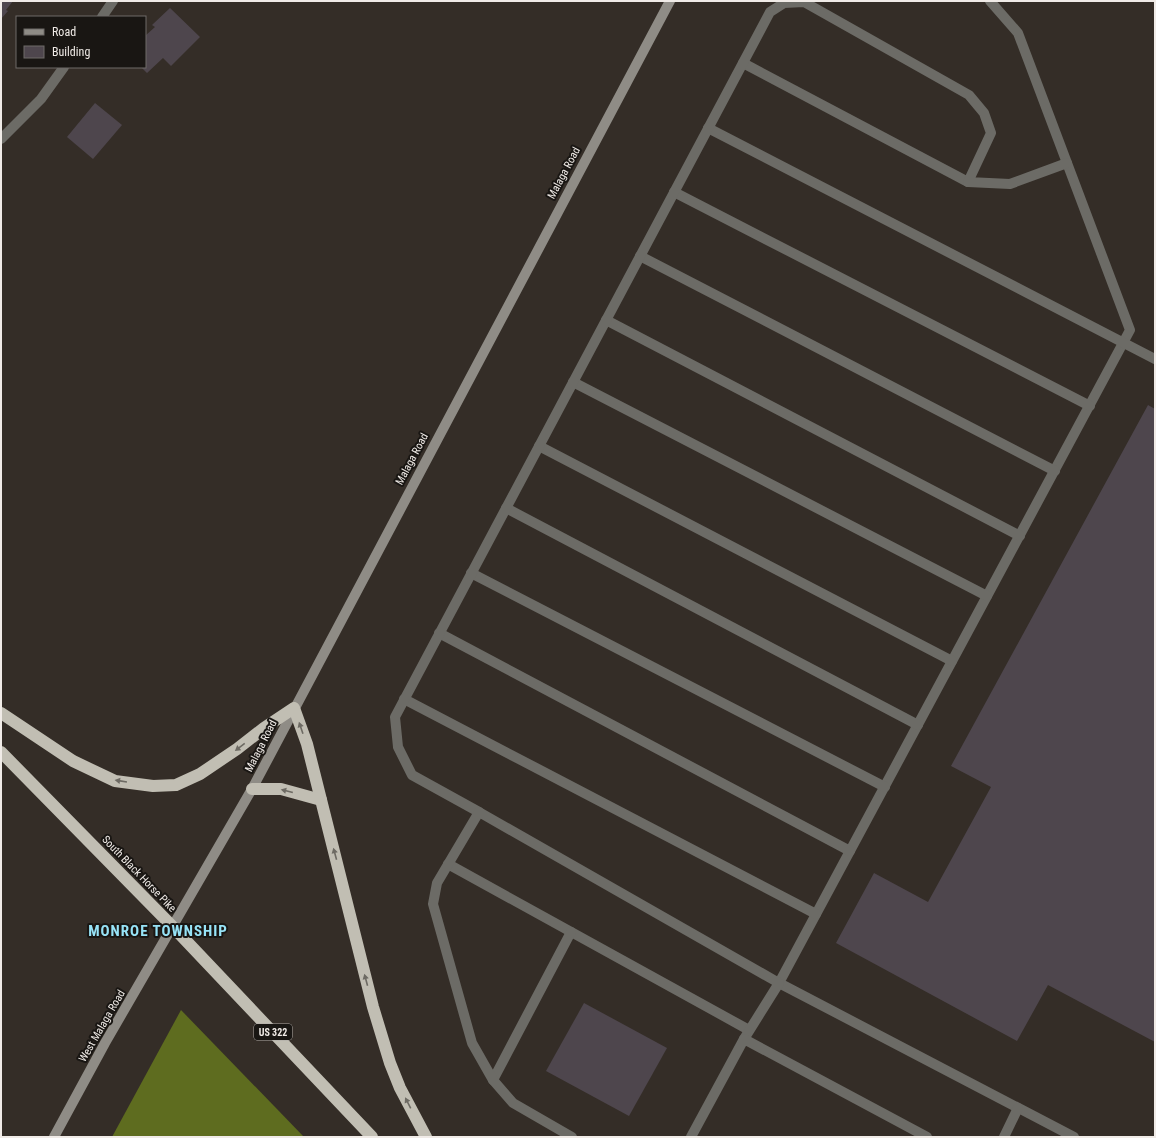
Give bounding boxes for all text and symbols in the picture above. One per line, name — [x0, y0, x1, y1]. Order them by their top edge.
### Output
legend — [16, 16, 146, 68]
text: Road — [52, 25, 76, 39]
text: Building — [52, 45, 90, 59]
street label: Malaga Road — [545, 145, 583, 201]
street label: Malaga Road — [393, 431, 431, 487]
street label: Malaga Road — [242, 718, 280, 774]
one-way arrow — [298, 722, 304, 734]
one-way arrow — [234, 743, 245, 751]
one-way arrow — [115, 778, 127, 784]
one-way arrow — [281, 788, 293, 794]
street label: South Black Horse Pike — [99, 833, 179, 915]
one-way arrow — [332, 847, 338, 859]
district label: MONROE TOWNSHIP — [88, 922, 228, 940]
one-way arrow — [363, 974, 369, 986]
street label: West Malaga Road — [76, 988, 128, 1064]
road number: US 322 — [254, 1024, 292, 1040]
one-way arrow — [404, 1097, 411, 1108]

